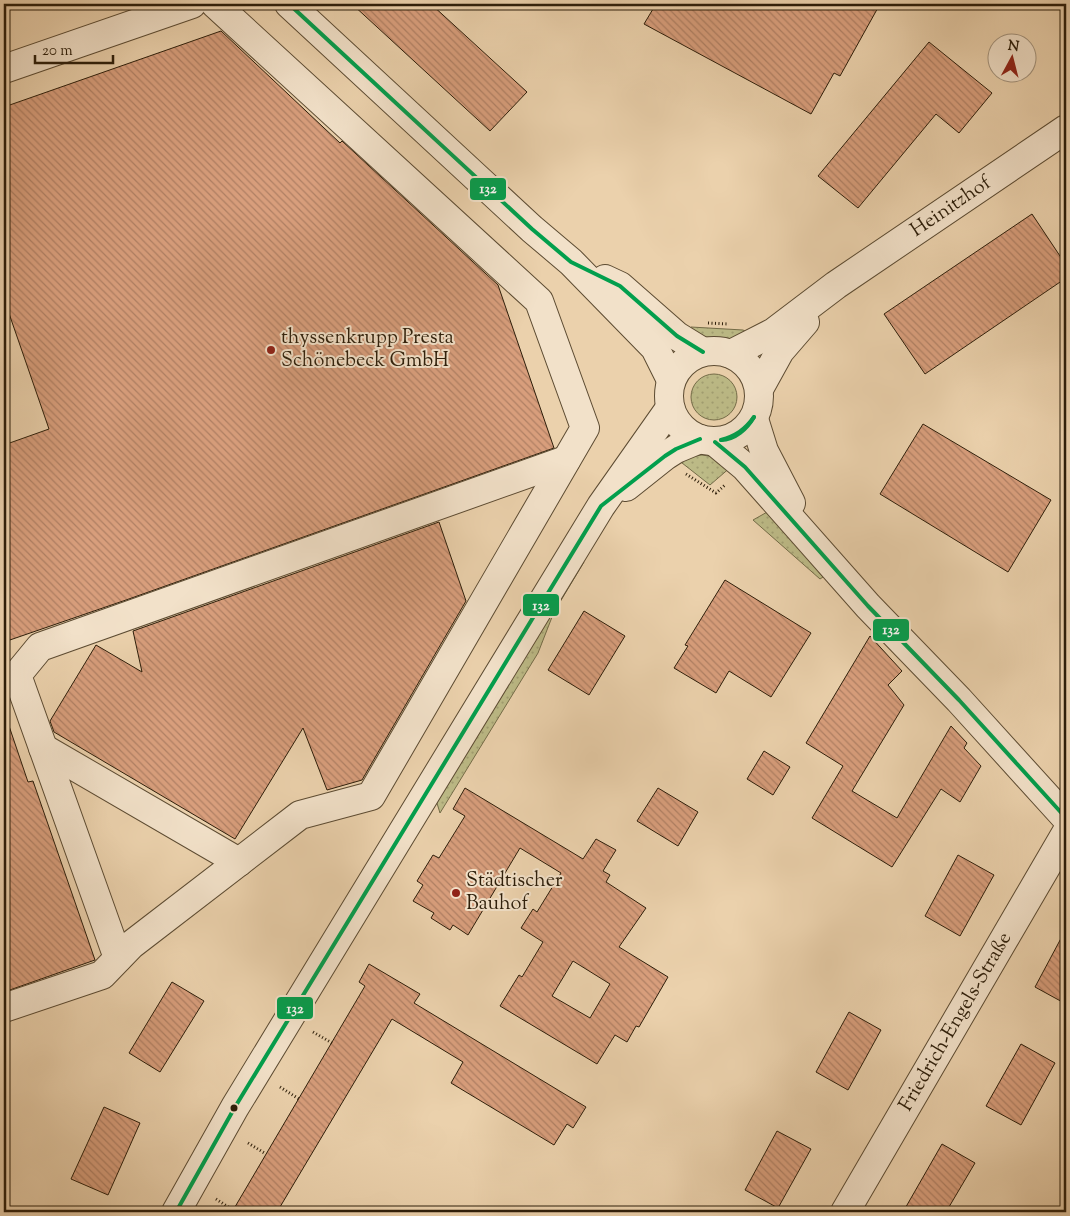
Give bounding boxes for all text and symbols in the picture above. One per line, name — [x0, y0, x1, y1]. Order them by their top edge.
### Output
scale bar — [35, 32, 112, 64]
north arrow — [988, 32, 1038, 82]
text: N — [1007, 36, 1020, 58]
text: 20 m — [42, 41, 73, 62]
street label: Heinitzhof — [905, 169, 998, 245]
line badge: 132 — [469, 177, 507, 201]
text: 132 — [480, 180, 497, 200]
place label: thyssenkrupp Presta Schönebeck GmbH — [281, 324, 454, 376]
marker: thyssenkrupp Presta Schönebeck GmbH — [265, 344, 277, 356]
line badge: 132 — [522, 593, 560, 617]
text: 132 — [533, 597, 550, 617]
line badge: 132 — [872, 618, 910, 642]
text: 132 — [883, 621, 900, 641]
place label: Städtischer Bauhof — [466, 867, 563, 919]
marker: Städtischer Bauhof — [450, 887, 462, 899]
street label: Friedrich-Engels-Straße — [892, 927, 1019, 1117]
line badge: 132 — [276, 996, 314, 1020]
text: 132 — [287, 1000, 304, 1020]
unlabelled marker — [229, 1103, 239, 1113]

